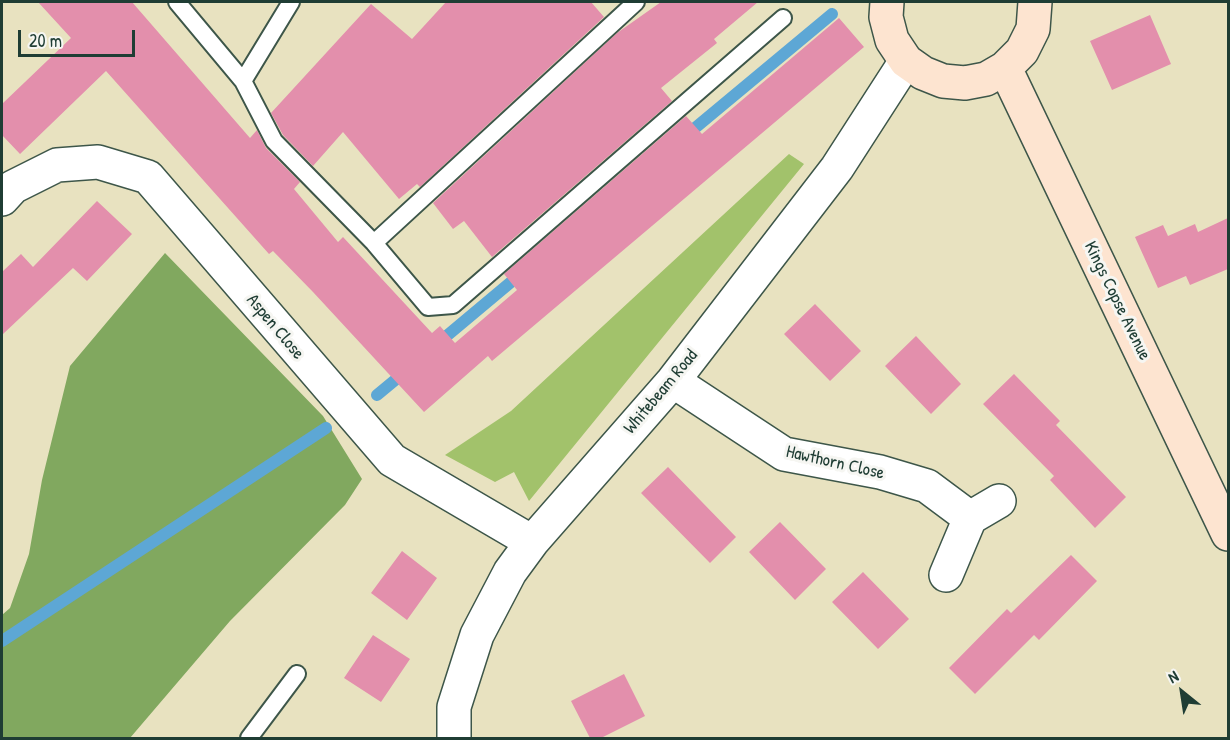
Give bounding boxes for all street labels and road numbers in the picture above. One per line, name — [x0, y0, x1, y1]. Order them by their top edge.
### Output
street label: Kings Copse Avenue — [1079, 238, 1155, 364]
street label: Aspen Close — [241, 290, 309, 364]
street label: Whitebeam Road — [619, 345, 703, 439]
street label: Hawthorn Close — [784, 441, 886, 485]

